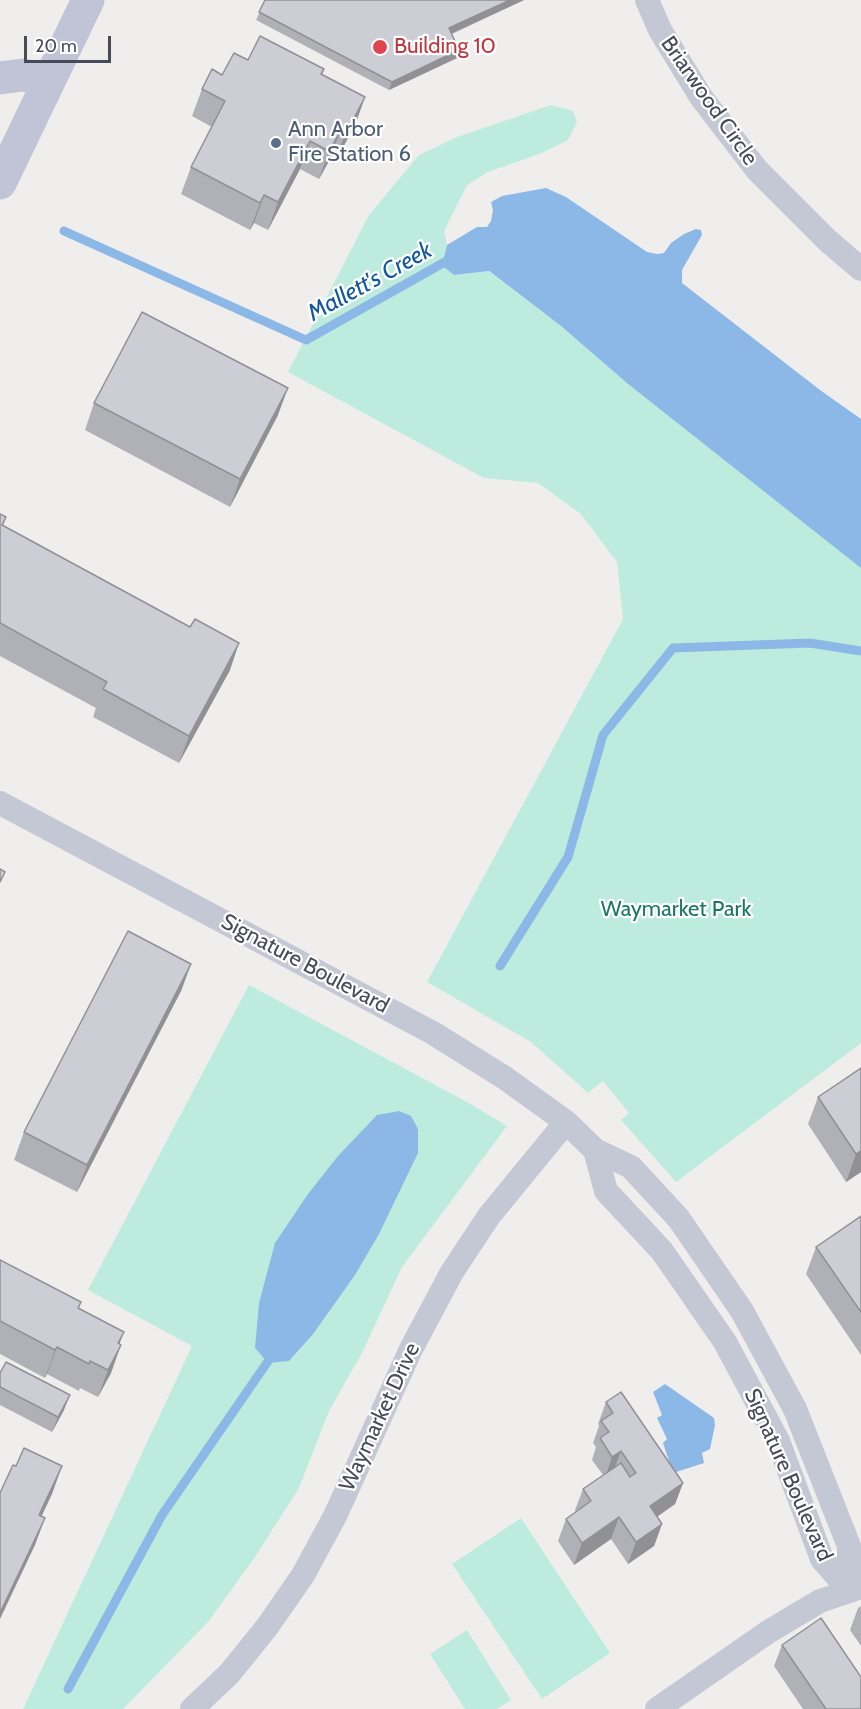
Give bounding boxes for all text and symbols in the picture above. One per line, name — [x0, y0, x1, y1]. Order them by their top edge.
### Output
scale bar — [27, 24, 114, 62]
street label: Briarwood Circle — [655, 31, 763, 171]
place label: Building 10 — [394, 34, 496, 60]
text: 20 m — [35, 35, 77, 57]
marker: Building 10 — [371, 38, 389, 56]
place label: Ann Arbor Fire Station 6 — [288, 117, 411, 168]
marker: Ann Arbor Fire Station 6 — [269, 136, 283, 150]
water label: Mallett's Creek — [303, 236, 437, 328]
park label: Waymarket Park — [601, 897, 751, 923]
street label: Signature Boulevard — [217, 909, 393, 1019]
street label: Waymarket Drive — [334, 1339, 426, 1495]
street label: Signature Boulevard — [738, 1385, 838, 1565]

